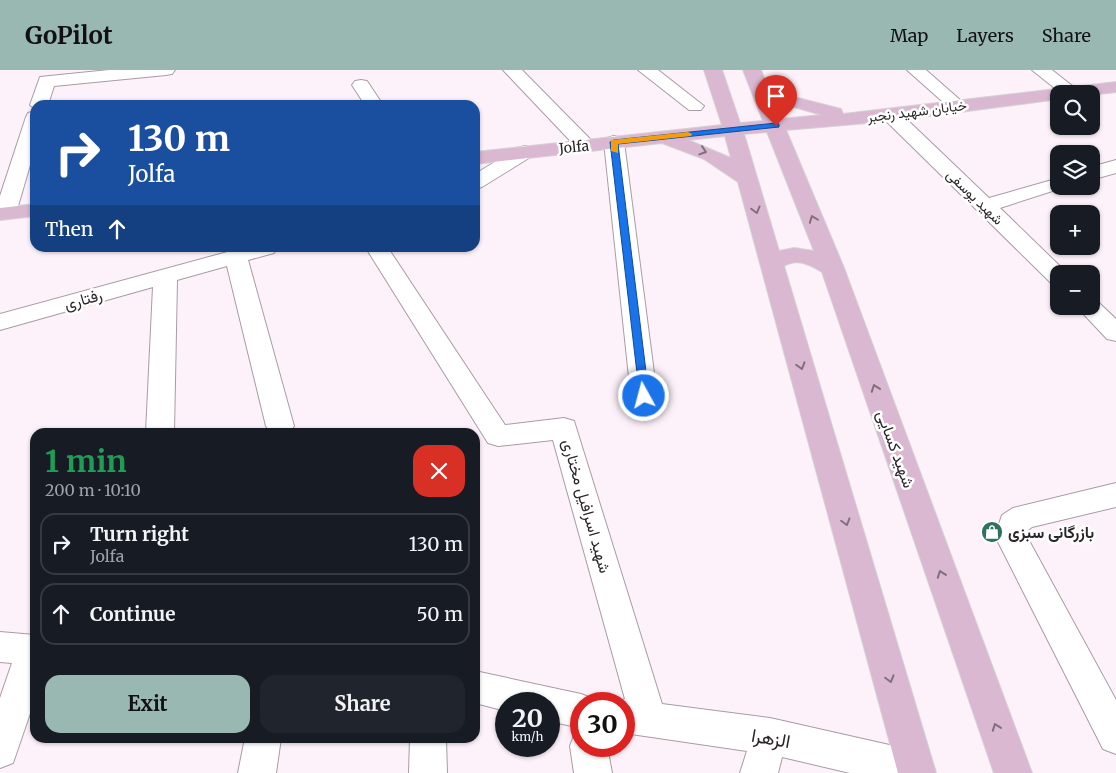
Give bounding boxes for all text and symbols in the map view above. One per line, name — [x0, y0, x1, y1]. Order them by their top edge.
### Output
text: GoPilot — [25, 20, 113, 51]
text: Map — [890, 24, 928, 47]
text: Layers — [956, 24, 1014, 47]
text: Share — [1042, 24, 1091, 47]
pin — [755, 75, 797, 126]
icon: arrive — [762, 82, 790, 110]
map controls — [1050, 85, 1100, 315]
button: search — [1050, 85, 1100, 135]
street label: خیابان شهید رنجبر — [865, 96, 968, 126]
text: 130 m — [128, 117, 230, 161]
icon: right — [45, 120, 110, 185]
street label: Jolfa — [557, 136, 590, 158]
one-way arrow — [699, 145, 707, 155]
button: layers — [1050, 145, 1100, 195]
text: Jolfa — [128, 160, 175, 188]
street label: شهید یوسفی — [943, 165, 1007, 229]
one-way arrow — [750, 205, 760, 214]
button: + — [1050, 205, 1100, 255]
icon: ahead — [103, 215, 131, 243]
one-way arrow — [809, 215, 819, 224]
text: Then — [45, 217, 93, 241]
button: − — [1050, 265, 1100, 315]
street label: رفتاری — [62, 284, 105, 315]
one-way arrow — [796, 361, 806, 370]
position arrow — [617, 369, 669, 421]
one-way arrow — [871, 384, 881, 393]
street label: شهید کسایی — [872, 408, 919, 491]
street label: شهید اسرافیل مختاری — [557, 437, 616, 576]
text: 1 min — [45, 442, 127, 480]
button: close — [413, 445, 465, 497]
text: 200 m · 10:10 — [45, 480, 141, 500]
one-way arrow — [840, 518, 850, 526]
shop icon: بازرگانی سبزی — [980, 520, 1004, 544]
text: Turn right — [90, 522, 189, 546]
place label: بازرگانی سبزی — [1008, 522, 1094, 543]
icon: right — [47, 530, 75, 558]
text: 130 m — [409, 532, 463, 556]
text: Jolfa — [90, 546, 124, 566]
one-way arrow — [937, 570, 947, 579]
icon: ahead — [47, 600, 75, 628]
text: Continue — [90, 602, 176, 626]
text: 50 m — [417, 602, 463, 626]
one-way arrow — [885, 674, 895, 682]
button: Exit — [45, 675, 250, 733]
button: Share — [260, 675, 465, 733]
speed limit sign: 30 — [570, 692, 635, 757]
text: 20 — [512, 702, 543, 734]
street label: الزهرا — [750, 723, 792, 753]
one-way arrow — [992, 723, 1002, 732]
text: km/h — [512, 729, 543, 744]

